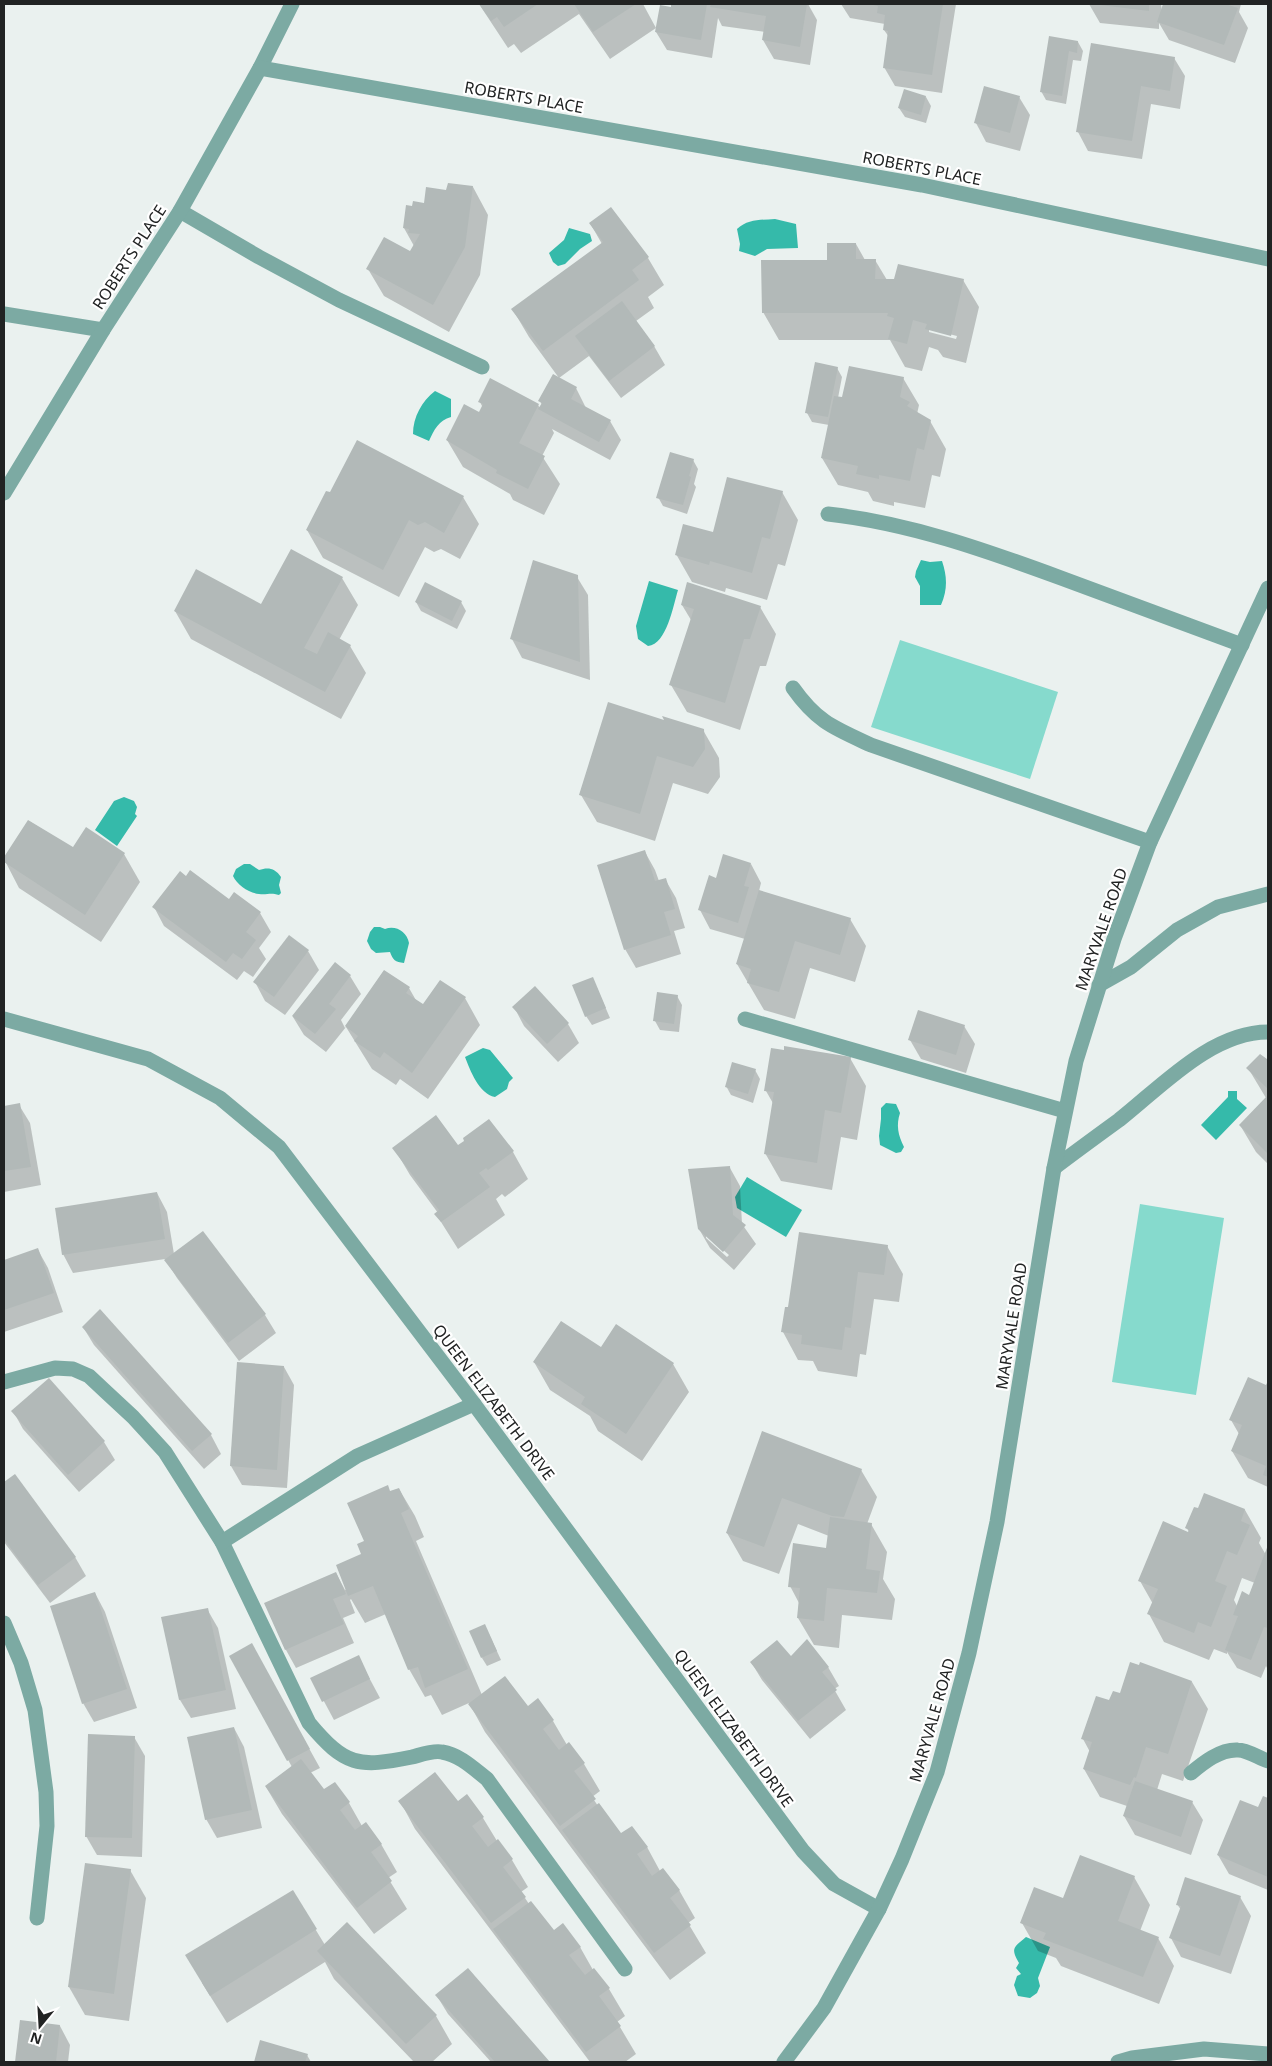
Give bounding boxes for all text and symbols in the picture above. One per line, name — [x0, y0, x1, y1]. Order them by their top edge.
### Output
street label: ROBERTS PLACE — [463, 76, 585, 118]
street label: ROBERTS PLACE — [861, 146, 983, 190]
street label: ROBERTS PLACE — [87, 200, 171, 314]
street label: MARYVALE ROAD — [1070, 865, 1132, 993]
street label: MARYVALE ROAD — [990, 1261, 1032, 1391]
street label: QUEEN ELIZABETH DRIVE — [428, 1319, 560, 1485]
street label: QUEEN ELIZABETH DRIVE — [669, 1645, 799, 1811]
street label: MARYVALE ROAD — [904, 1655, 960, 1785]
north arrow — [15, 2001, 65, 2051]
text: N — [27, 2028, 44, 2050]

